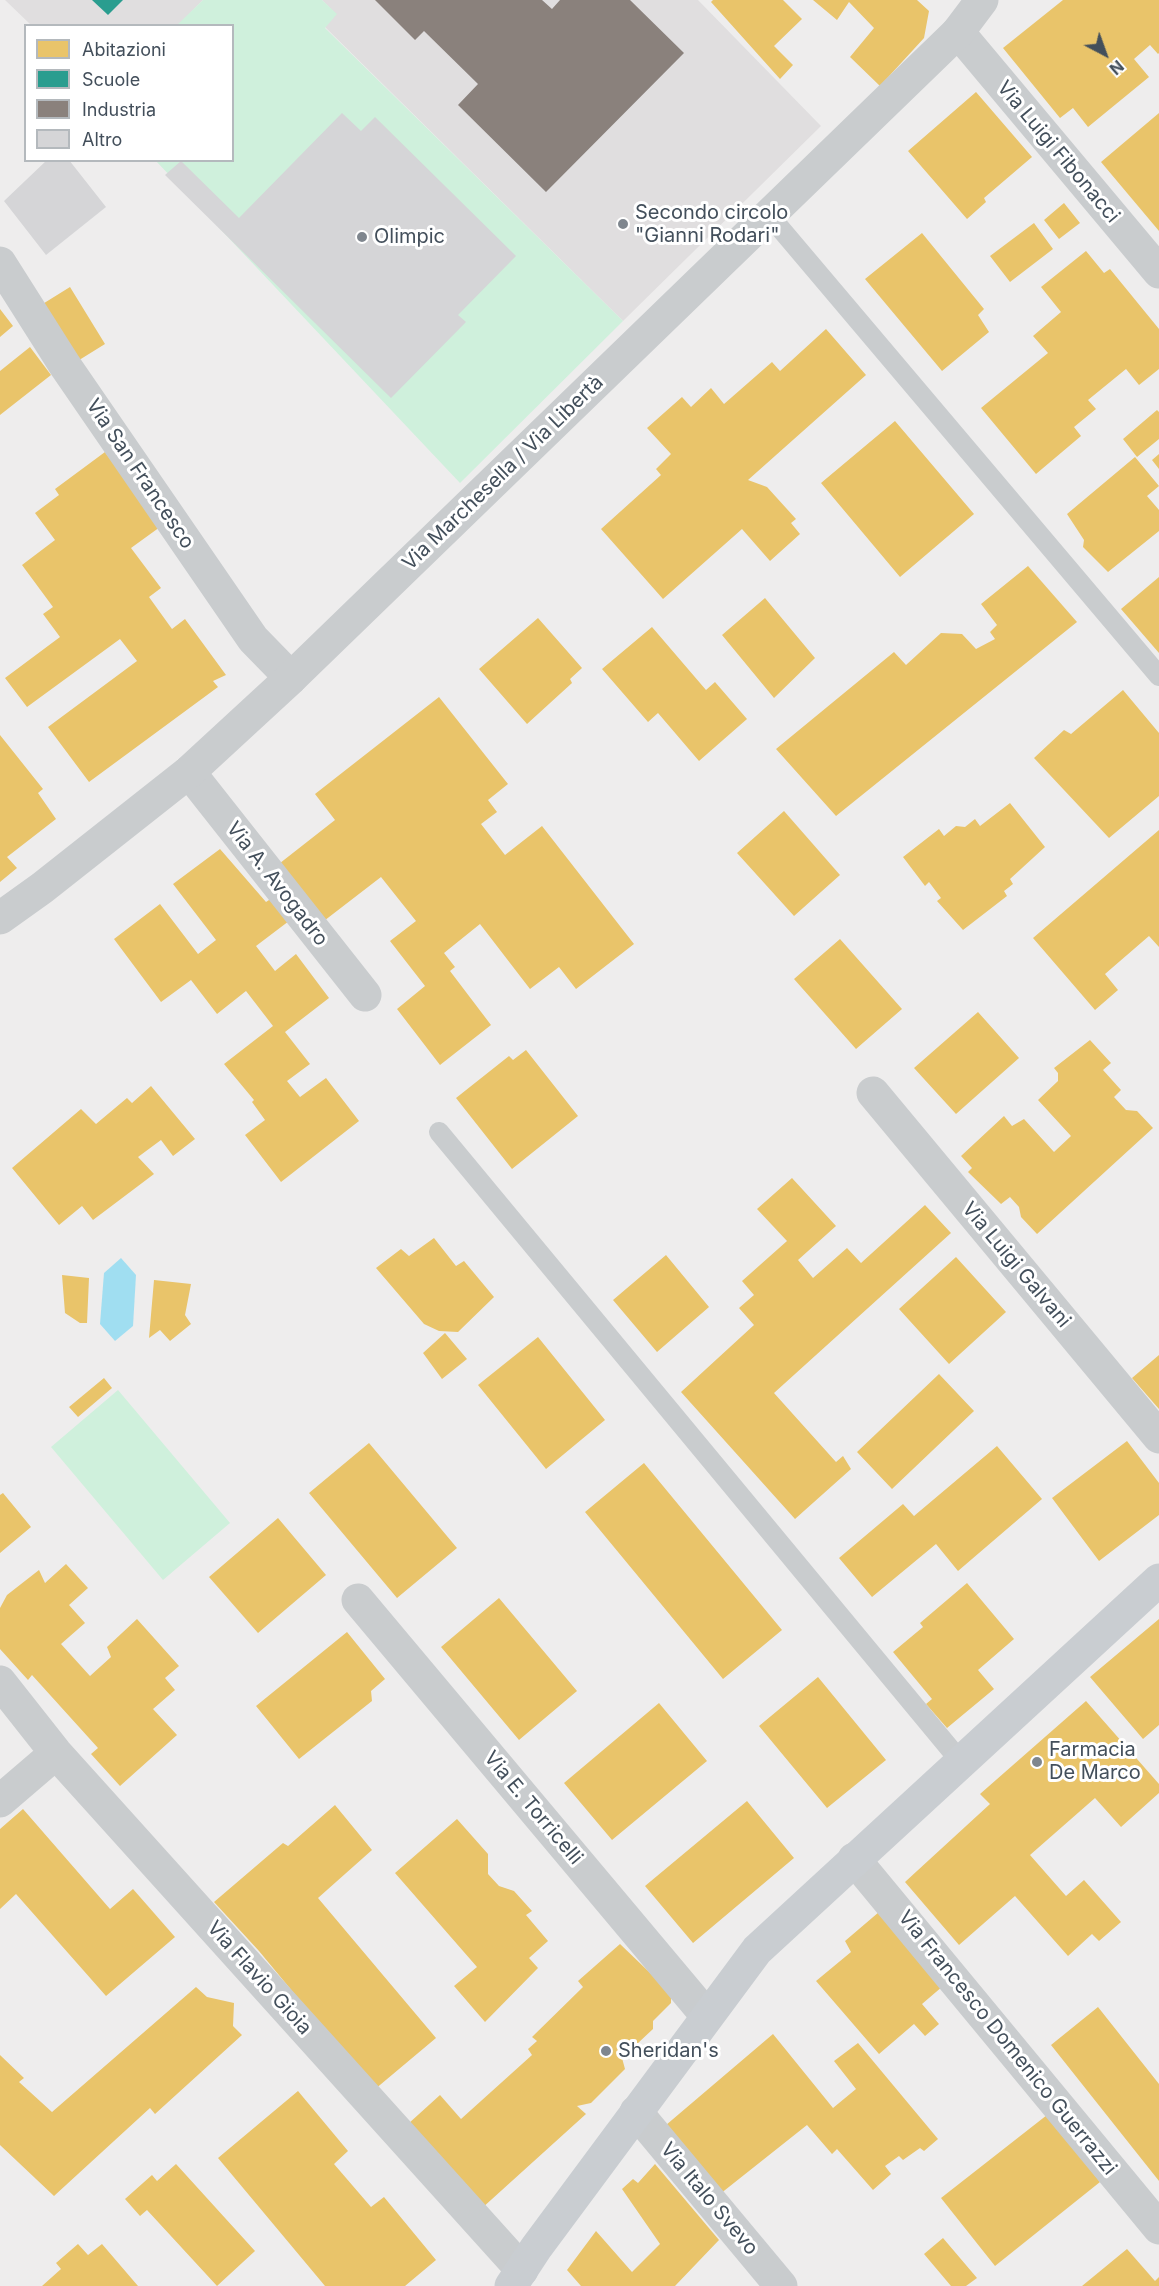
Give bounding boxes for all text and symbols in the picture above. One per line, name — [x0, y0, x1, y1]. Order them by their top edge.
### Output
legend — [24, 24, 234, 162]
north arrow — [1075, 24, 1135, 84]
text: Abitazioni — [82, 39, 166, 60]
text: N — [1106, 56, 1128, 79]
text: Scuole — [82, 69, 140, 90]
street label: Via Luigi Fibonacci — [992, 76, 1124, 228]
text: Industria — [82, 99, 156, 120]
text: Altro — [82, 129, 122, 150]
place label: Secondo circolo "Gianni Rodari" — [635, 201, 788, 248]
marker: Secondo circolo "Gianni Rodari" — [616, 217, 630, 231]
place label: Olimpic — [374, 225, 445, 249]
marker: Olimpic — [355, 230, 369, 244]
street label: Via Marchesella / Via Libertà — [398, 371, 608, 575]
street label: Via San Francesco — [81, 394, 199, 554]
street label: Via A. Avogadro — [221, 817, 333, 951]
street label: Via Luigi Galvani — [957, 1197, 1075, 1333]
place label: Farmacia De Marco — [1049, 1738, 1141, 1785]
street label: Via E. Torricelli — [479, 1747, 587, 1869]
marker: Farmacia De Marco — [1030, 1755, 1044, 1769]
street label: Via Francesco Domenico Guerrazzi — [893, 1906, 1121, 2180]
street label: Via Flavio Gioia — [202, 1916, 316, 2040]
place label: Sheridan's — [618, 2039, 719, 2063]
marker: Sheridan's — [599, 2044, 613, 2058]
street label: Via Italo Svevo — [655, 2138, 763, 2260]

